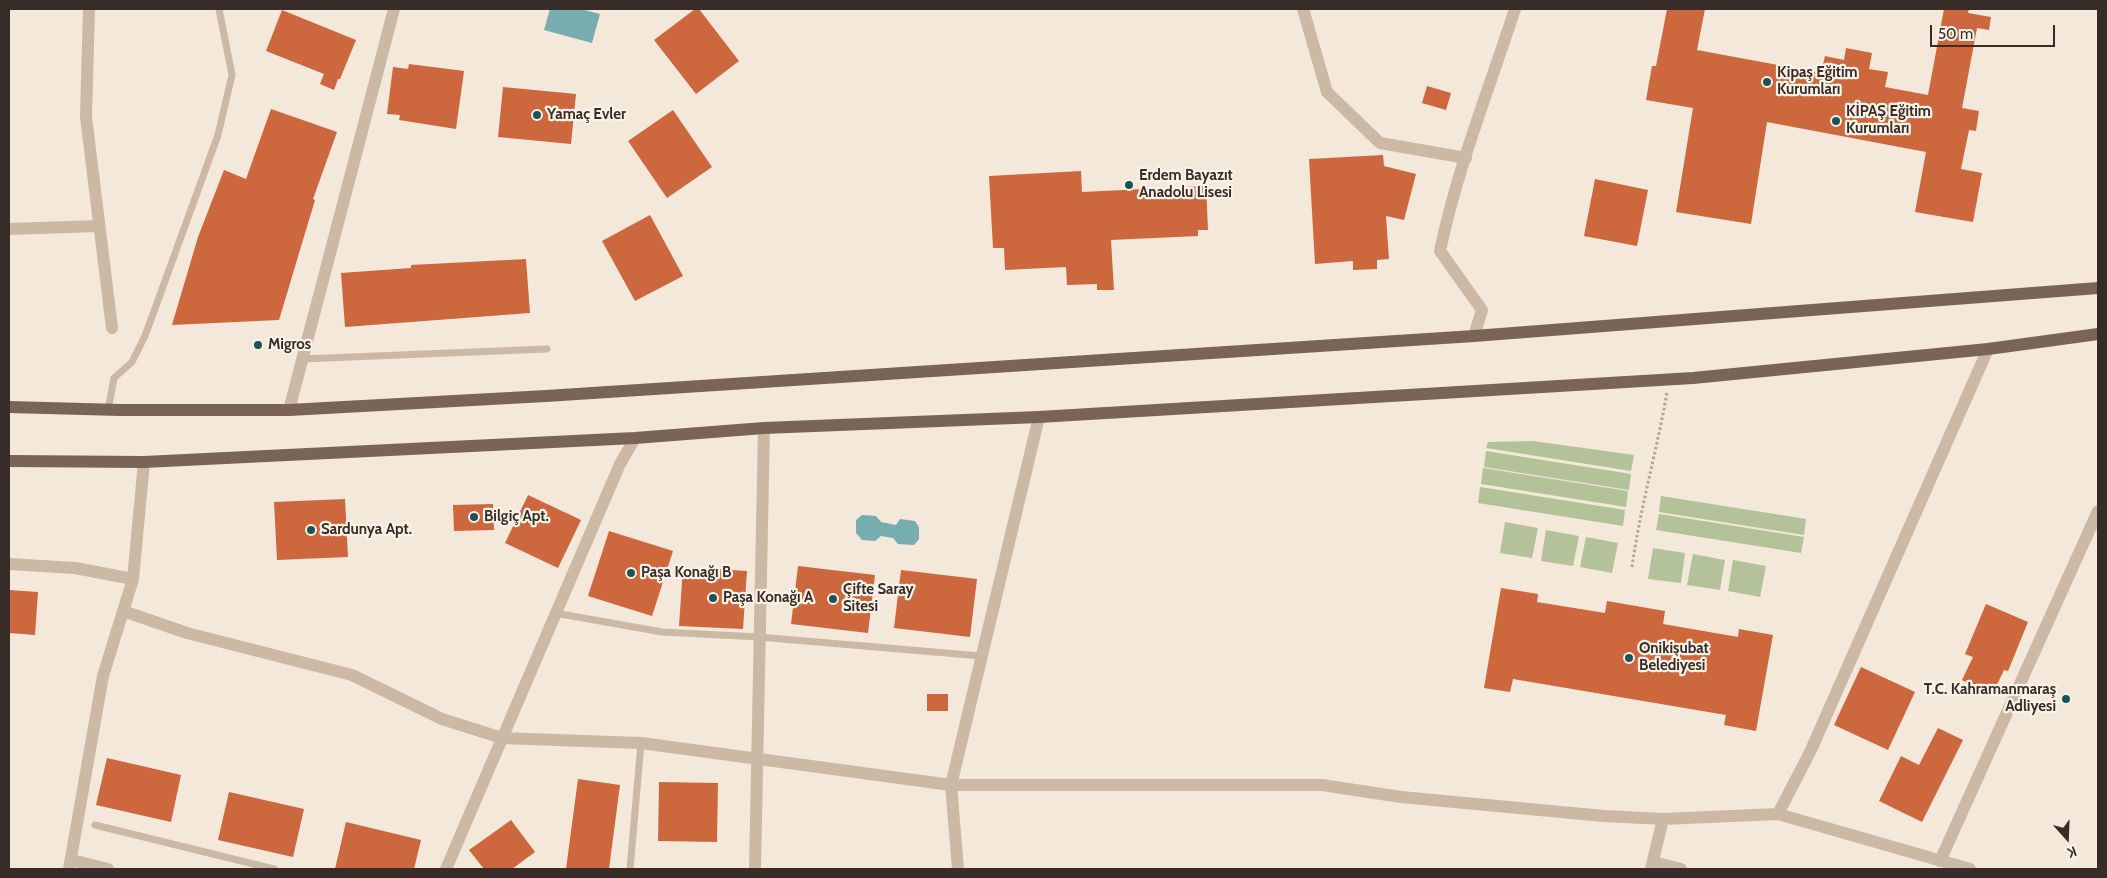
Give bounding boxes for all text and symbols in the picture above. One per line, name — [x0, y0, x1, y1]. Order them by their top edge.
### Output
scale bar — [1932, 15, 2057, 47]
text: 50 m — [1938, 25, 1973, 43]
place label: Kipaş Eğitim Kurumları — [1777, 64, 1858, 99]
marker: Kipaş Eğitim Kurumları — [1761, 76, 1773, 88]
place label: KİPAŞ Eğitim Kurumları — [1846, 103, 1931, 138]
place label: Yamaç Evler — [547, 106, 626, 124]
marker: Yamaç Evler — [531, 109, 543, 121]
marker: KİPAŞ Eğitim Kurumları — [1830, 115, 1842, 127]
place label: Erdem Bayazıt Anadolu Lisesi — [1139, 167, 1233, 202]
marker: Erdem Bayazıt Anadolu Lisesi — [1123, 179, 1135, 191]
place label: Migros — [268, 336, 311, 354]
marker: Migros — [252, 339, 264, 351]
place label: Bilgiç Apt. — [484, 508, 549, 526]
marker: Bilgiç Apt. — [468, 511, 480, 523]
place label: Sardunya Apt. — [321, 521, 412, 539]
marker: Sardunya Apt. — [305, 524, 317, 536]
place label: Paşa Konağı B — [641, 564, 731, 582]
marker: Paşa Konağı B — [625, 567, 637, 579]
place label: Çifte Saray Sitesi — [843, 581, 914, 616]
place label: Paşa Konağı A — [723, 589, 813, 607]
marker: Paşa Konağı A — [707, 592, 719, 604]
marker: Çifte Saray Sitesi — [827, 593, 839, 605]
place label: Onikişubat Belediyesi — [1639, 640, 1709, 675]
marker: Onikişubat Belediyesi — [1623, 652, 1635, 664]
place label: T.C. Kahramanmaraş Adliyesi — [1924, 681, 2056, 716]
marker: T.C. Kahramanmaraş Adliyesi — [2060, 693, 2072, 705]
north arrow — [2042, 813, 2092, 863]
text: K — [2065, 842, 2079, 862]

